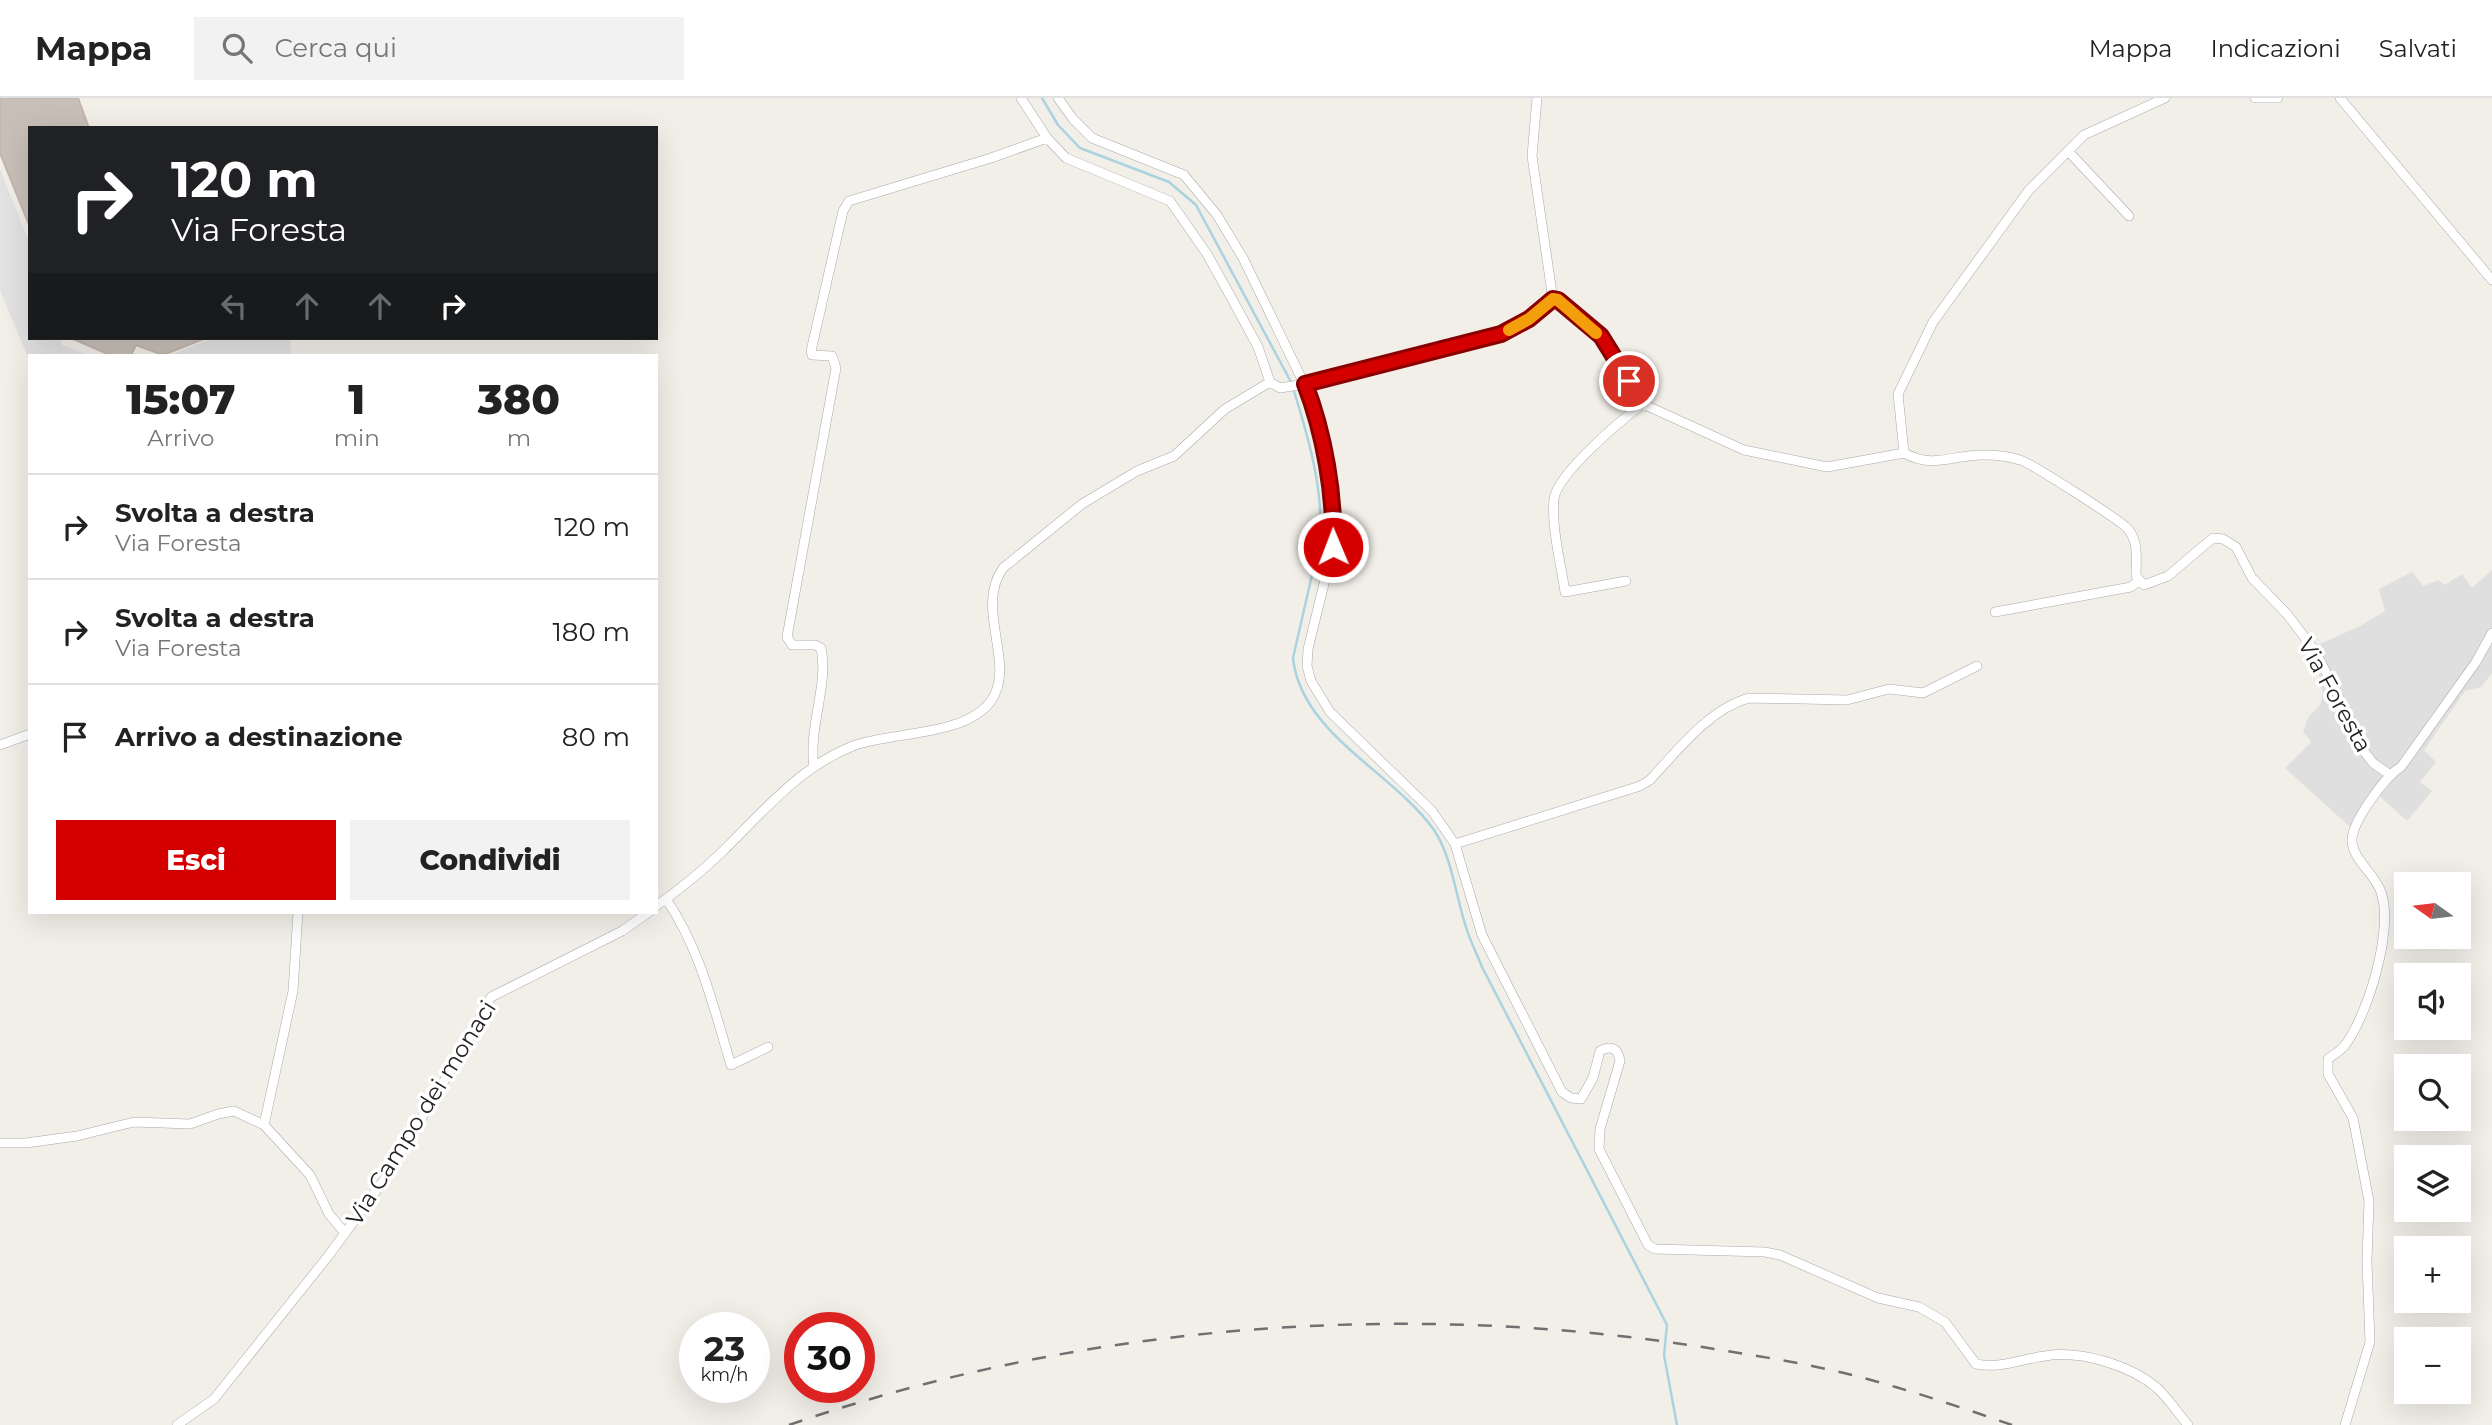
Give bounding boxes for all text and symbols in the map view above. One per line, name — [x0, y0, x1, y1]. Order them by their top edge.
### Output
search box — [194, 17, 684, 80]
text: Mappa — [35, 28, 152, 68]
icon: search — [218, 29, 256, 67]
text: Cerca qui — [274, 32, 397, 64]
text: Mappa — [2089, 34, 2172, 63]
text: Indicazioni — [2210, 34, 2341, 63]
text: Salvati — [2379, 34, 2457, 63]
text: 120 m — [171, 150, 318, 209]
icon: right — [56, 154, 147, 245]
text: Via Foresta — [171, 210, 347, 249]
icon: left — [215, 287, 253, 325]
icon: ahead — [288, 287, 326, 325]
icon: ahead — [361, 287, 399, 325]
icon: right — [434, 287, 472, 325]
pin — [1599, 351, 1659, 411]
icon: arrive — [1610, 362, 1648, 400]
text: 15:07 — [126, 373, 236, 425]
text: 1 — [348, 373, 365, 425]
text: 380 — [478, 373, 560, 425]
text: Arrivo — [147, 424, 214, 452]
text: min — [334, 424, 380, 452]
text: m — [507, 424, 531, 452]
text: Svolta a destra — [115, 497, 315, 529]
icon: right — [56, 508, 94, 546]
position arrow — [1296, 510, 1370, 584]
text: 120 m — [554, 511, 630, 543]
text: Via Foresta — [115, 529, 242, 557]
text: Svolta a destra — [115, 602, 315, 634]
icon: right — [56, 613, 94, 651]
text: 180 m — [552, 616, 630, 648]
street label: Via Foresta — [2292, 633, 2378, 757]
text: Via Foresta — [115, 634, 242, 662]
icon: arrive — [56, 718, 94, 756]
text: Arrivo a destinazione — [115, 721, 403, 753]
text: 80 m — [562, 721, 630, 753]
button: Esci — [56, 820, 336, 900]
button: Condividi — [350, 820, 630, 900]
north arrow — [2394, 872, 2471, 948]
map controls — [2394, 872, 2471, 1404]
button: sound — [2394, 963, 2471, 1040]
street label: Via Campo dei monaci — [340, 995, 502, 1231]
button: search — [2394, 1054, 2471, 1131]
button: layers — [2394, 1145, 2471, 1222]
button: + — [2394, 1236, 2471, 1313]
speed limit sign: 30 — [784, 1312, 875, 1403]
text: 23 — [704, 1327, 745, 1370]
button: − — [2394, 1327, 2471, 1404]
text: km/h — [700, 1364, 749, 1386]

